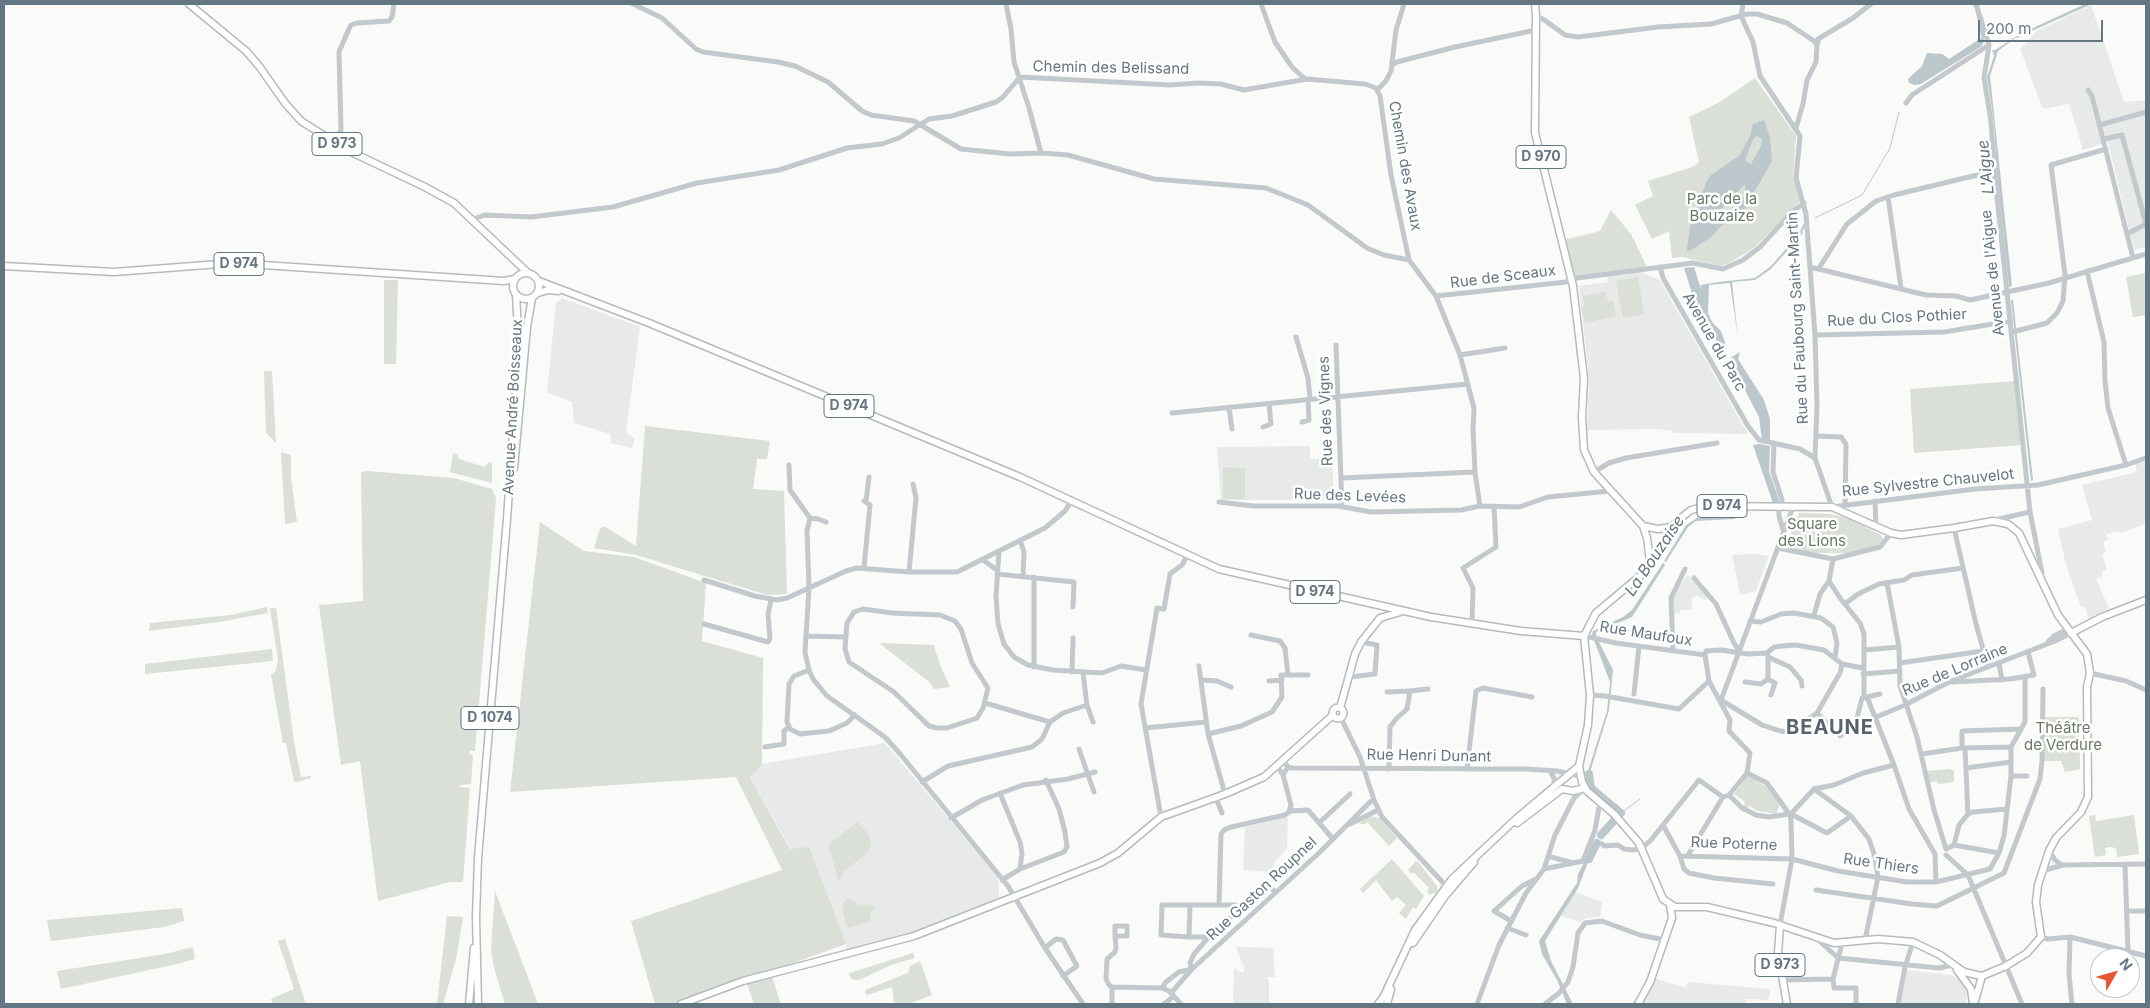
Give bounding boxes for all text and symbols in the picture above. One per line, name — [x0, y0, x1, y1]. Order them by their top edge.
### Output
scale bar — [1980, 10, 2105, 42]
text: 200 m — [1986, 19, 2031, 38]
street label: Chemin des Belissand — [1033, 58, 1189, 78]
street label: Chemin des Avaux — [1385, 100, 1425, 232]
road number: D 973 — [312, 132, 362, 156]
water label: L'Aigue — [1974, 139, 1998, 195]
road number: D 970 — [1516, 146, 1566, 168]
park label: Parc de la Bouzaize — [1687, 190, 1757, 225]
street label: Avenue de l'Aigue — [1977, 209, 2009, 337]
street label: Rue du Faubourg Saint-Martin — [1783, 211, 1813, 425]
road number: D 974 — [214, 252, 264, 276]
street label: Rue de Sceaux — [1449, 262, 1557, 292]
street label: Avenue du Parc — [1678, 289, 1750, 395]
street label: Rue du Clos Pothier — [1827, 305, 1967, 331]
street label: Avenue André Boisseaux — [499, 318, 527, 496]
street label: Rue des Vignes — [1315, 356, 1337, 466]
road number: D 974 — [824, 394, 874, 418]
street label: Rue Sylvestre Chauvelot — [1841, 465, 2015, 501]
street label: Rue des Levées — [1294, 485, 1406, 507]
road number: D 974 — [1697, 494, 1747, 518]
water label: La Bouzaise — [1621, 512, 1689, 600]
park label: Square des Lions — [1778, 515, 1846, 550]
road number: D 974 — [1290, 580, 1340, 604]
street label: Rue Maufoux — [1598, 618, 1694, 650]
street label: Rue de Lorraine — [1900, 640, 2010, 700]
road number: D 1074 — [461, 706, 519, 730]
district label: BEAUNE — [1785, 716, 1875, 740]
park label: Théâtre de Verdure — [2024, 719, 2102, 754]
street label: Rue Henri Dunant — [1366, 746, 1492, 766]
street label: Rue Gaston Roupnel — [1203, 833, 1321, 945]
street label: Rue Poterne — [1690, 833, 1778, 855]
street label: Rue Thiers — [1842, 850, 1920, 878]
north arrow — [2090, 948, 2140, 998]
road number: D 973 — [1755, 954, 1805, 976]
text: N — [2116, 955, 2136, 974]

